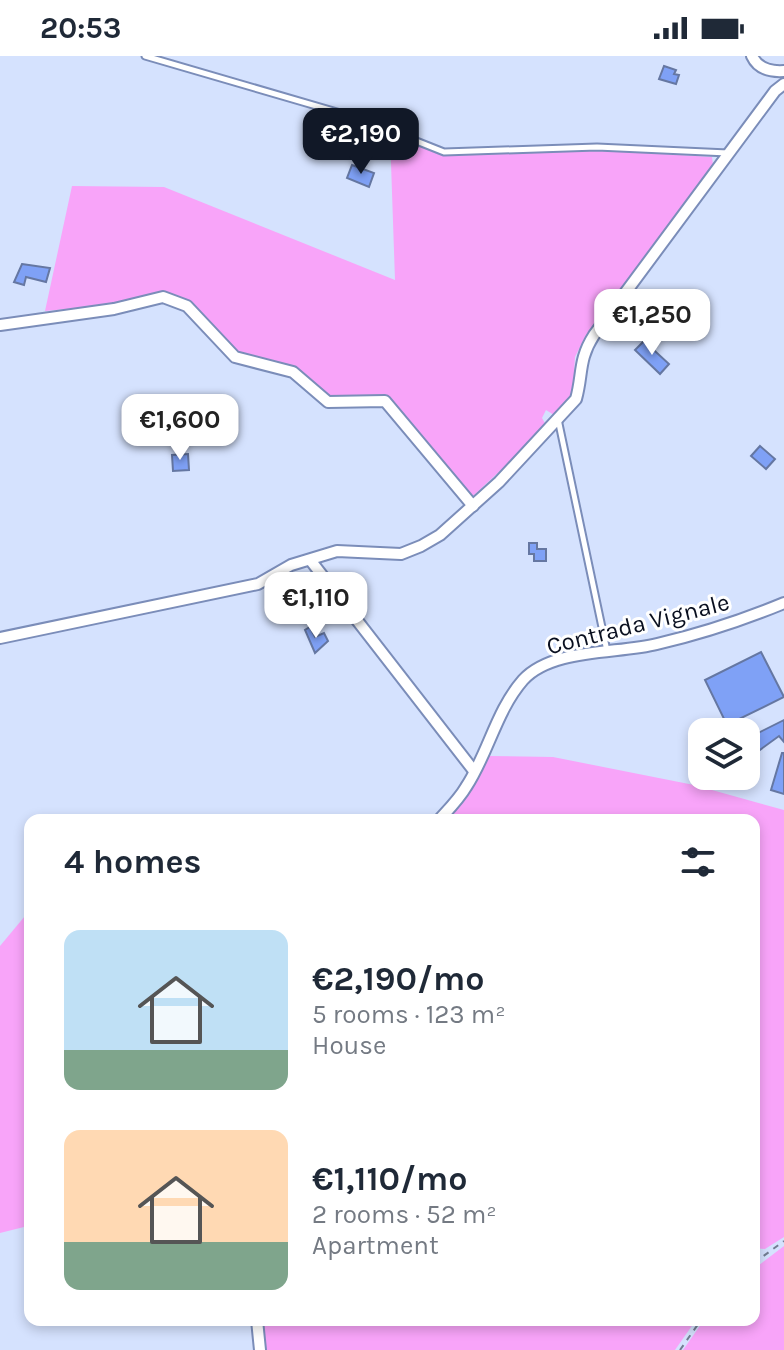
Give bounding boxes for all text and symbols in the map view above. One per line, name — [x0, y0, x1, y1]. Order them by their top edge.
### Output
text: 20:53 — [40, 10, 121, 46]
pin: €2,190 — [296, 108, 426, 176]
text: €2,190 — [321, 118, 401, 149]
pin: €1,250 — [587, 289, 717, 357]
text: €1,250 — [612, 299, 692, 330]
pin: €1,600 — [115, 394, 245, 462]
text: €1,600 — [140, 404, 221, 435]
pin: €1,110 — [251, 572, 381, 640]
text: €1,110 — [282, 582, 350, 613]
street label: Contrada Vignale — [544, 588, 732, 660]
map controls — [688, 718, 760, 790]
button: layers — [688, 718, 760, 790]
icon: filters — [676, 840, 720, 884]
text: 4 homes — [64, 842, 201, 882]
text: €2,190/mo — [312, 959, 485, 999]
icon: home — [128, 962, 224, 1058]
text: 5 rooms · 123 m² — [312, 999, 506, 1030]
text: House — [312, 1030, 386, 1061]
text: €1,110/mo — [312, 1159, 468, 1199]
icon: home — [128, 1162, 224, 1258]
text: 2 rooms · 52 m² — [312, 1199, 497, 1230]
text: Apartment — [312, 1230, 439, 1261]

